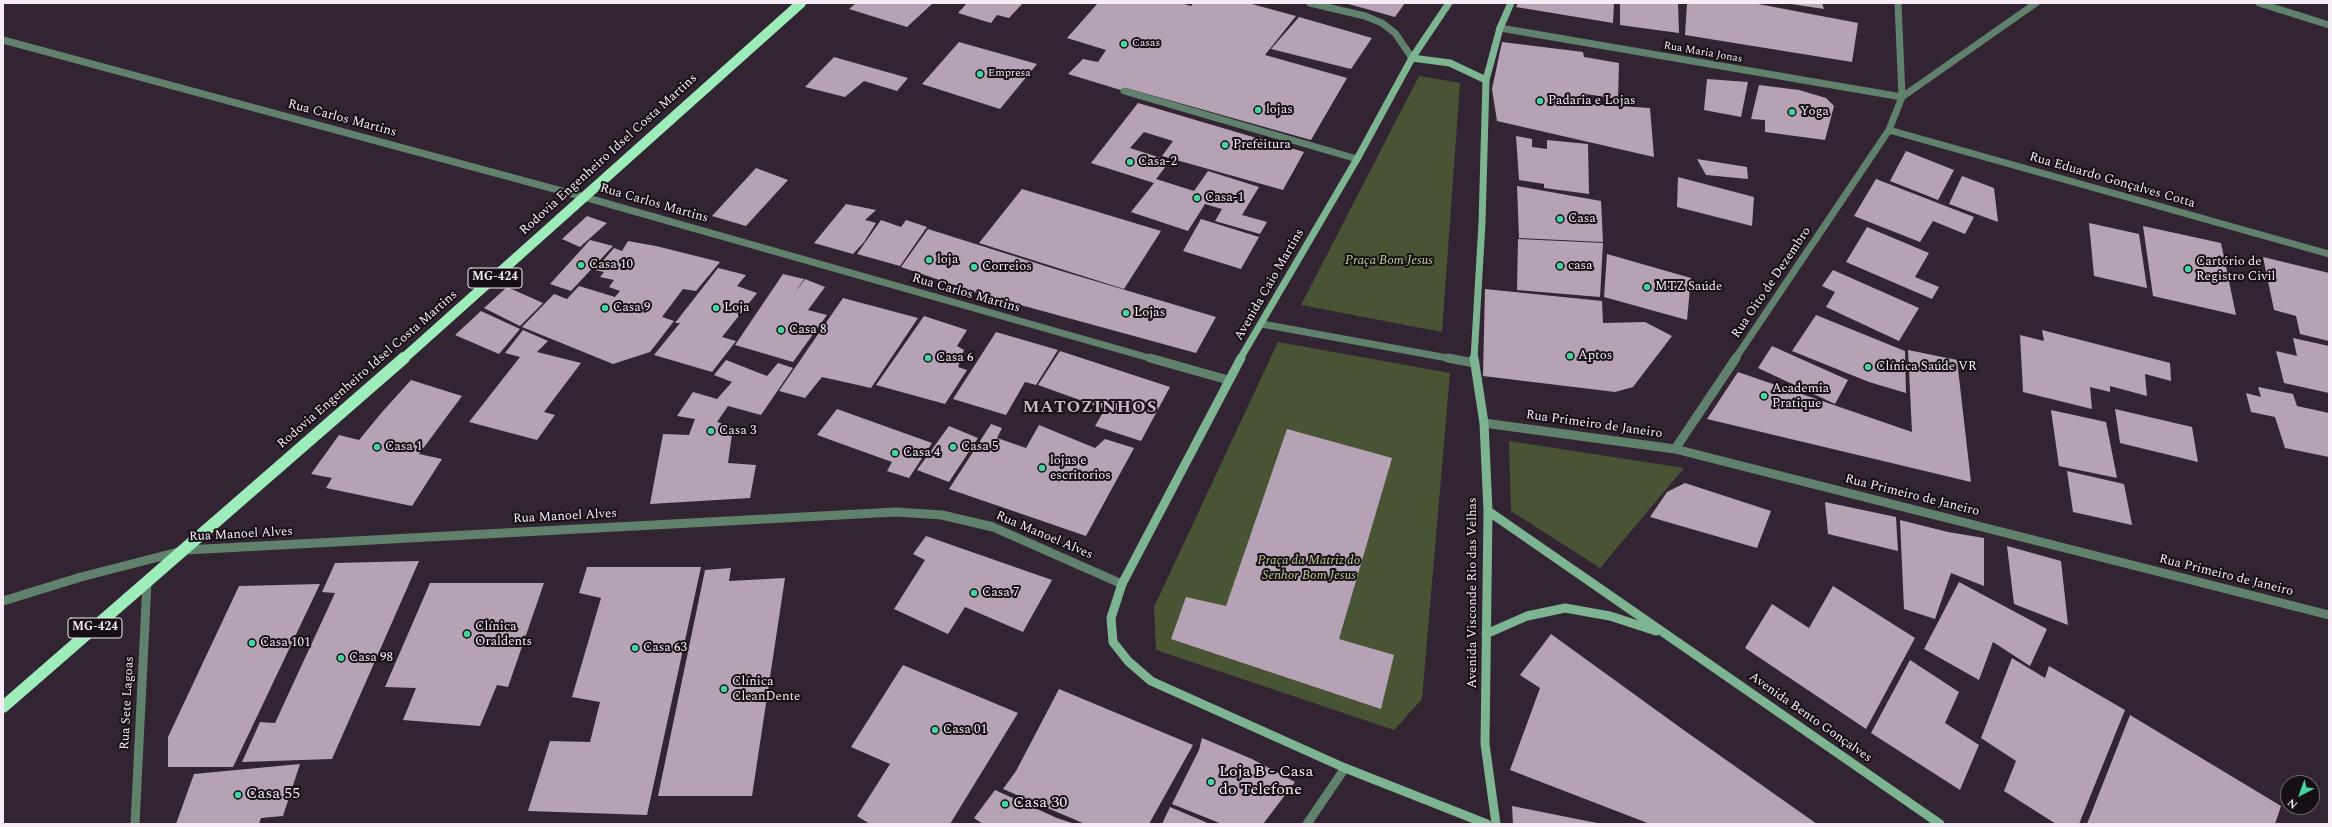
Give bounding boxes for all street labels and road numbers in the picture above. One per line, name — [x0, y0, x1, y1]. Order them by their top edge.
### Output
street label: Rua Maria Jonas — [1662, 40, 1744, 66]
street label: Rodovia Engenheiro Idsel Costa Martins — [517, 71, 701, 239]
street label: Rua Carlos Martins — [286, 97, 398, 141]
street label: Rua Eduardo Gonçalves Cotta — [2027, 150, 2197, 212]
street label: Rua Carlos Martins — [598, 181, 710, 227]
street label: Rua Oito de Dezembro — [1729, 224, 1815, 342]
street label: Avenida Caio Martins — [1232, 226, 1308, 344]
road number: MG-424 — [468, 268, 522, 288]
street label: Rua Carlos Martins — [910, 271, 1022, 317]
street label: Rodovia Engenheiro Idsel Costa Martins — [275, 288, 461, 452]
street label: Rua Primeiro de Janeiro — [1525, 408, 1663, 442]
street label: Rua Primeiro de Janeiro — [1843, 472, 1981, 520]
street label: Avenida Visconde Rio das Velhas — [1465, 497, 1481, 689]
street label: Rua Manoel Alves — [513, 506, 617, 528]
street label: Rua Manoel Alves — [993, 509, 1095, 563]
street label: Rua Manoel Alves — [189, 524, 293, 546]
street label: Rua Primeiro de Janeiro — [2157, 552, 2295, 600]
road number: MG-424 — [68, 618, 122, 638]
street label: Rua Sete Lagoas — [118, 656, 138, 750]
street label: Avenida Bento Gonçalves — [1745, 670, 1875, 766]

